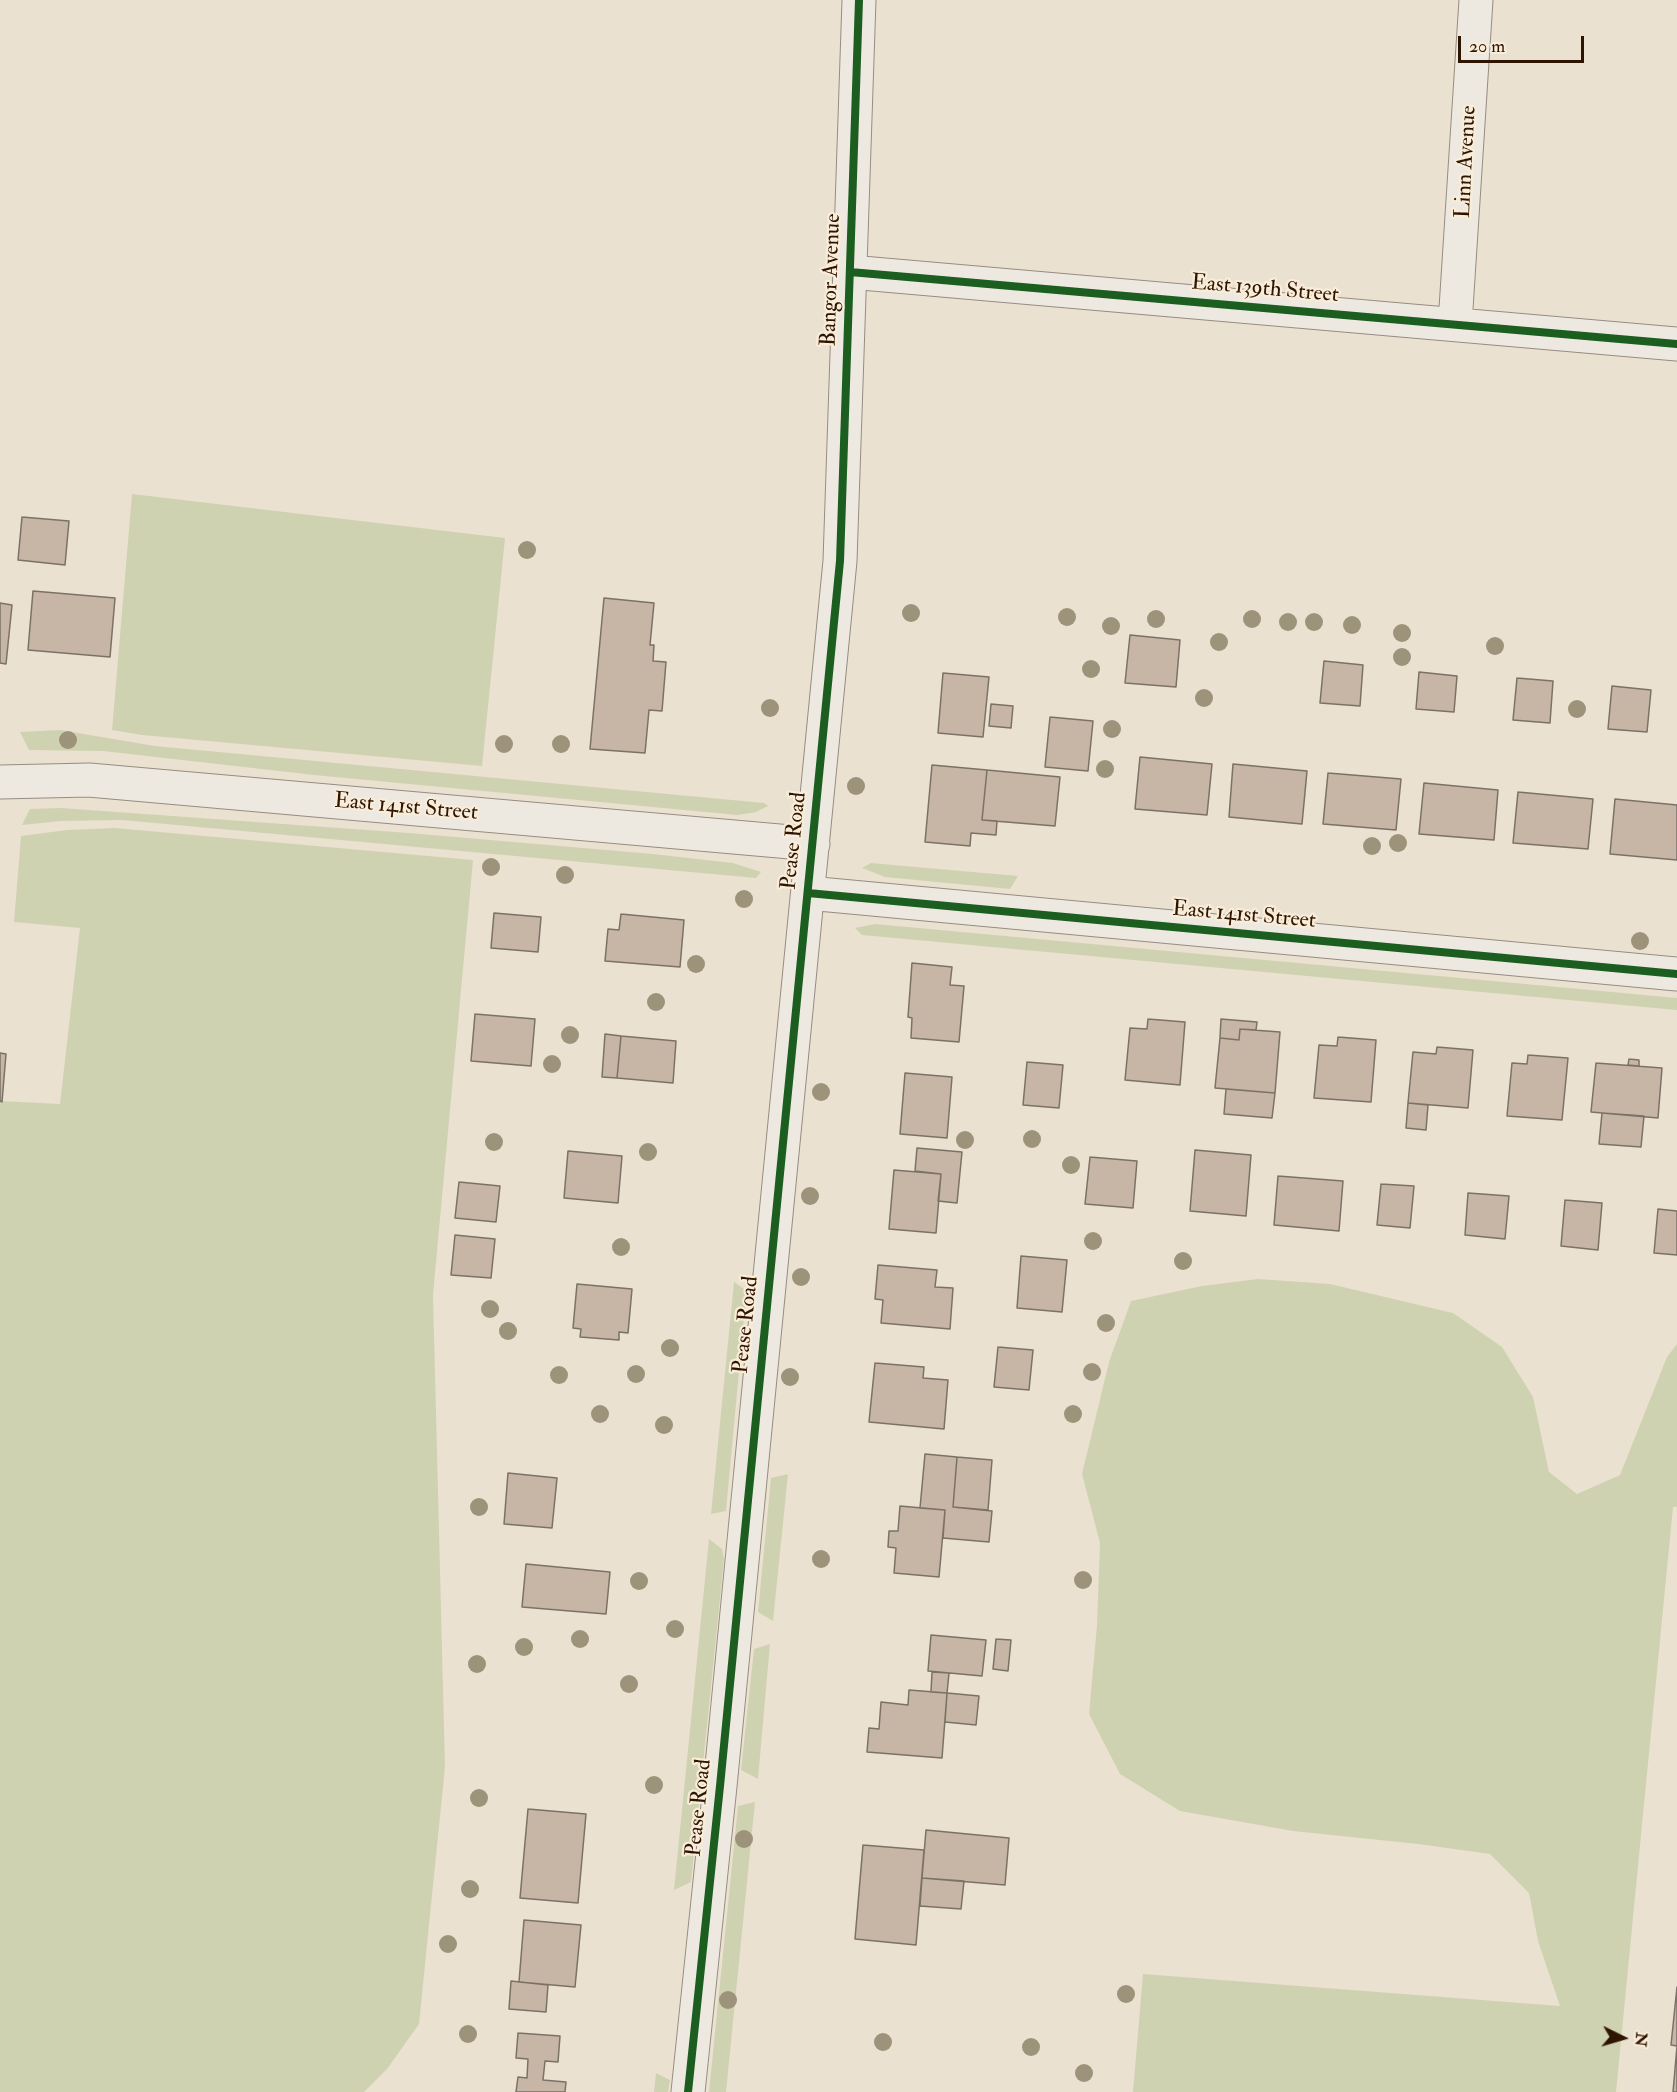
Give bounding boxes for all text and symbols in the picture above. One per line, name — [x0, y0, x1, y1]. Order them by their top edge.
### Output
scale bar — [1461, 24, 1587, 62]
text: 20 m — [1469, 35, 1505, 58]
street label: Linn Avenue — [1451, 105, 1483, 219]
street label: Bangor Avenue — [816, 213, 848, 347]
street label: East 139th Street — [1190, 270, 1340, 310]
street label: East 141st Street — [333, 789, 479, 827]
street label: Pease Road — [777, 791, 813, 891]
street label: East 141st Street — [1171, 897, 1317, 935]
street label: Pease Road — [729, 1275, 765, 1375]
street label: Pease Road — [682, 1758, 718, 1858]
north arrow — [1593, 2008, 1653, 2068]
text: N — [1630, 2032, 1652, 2048]

